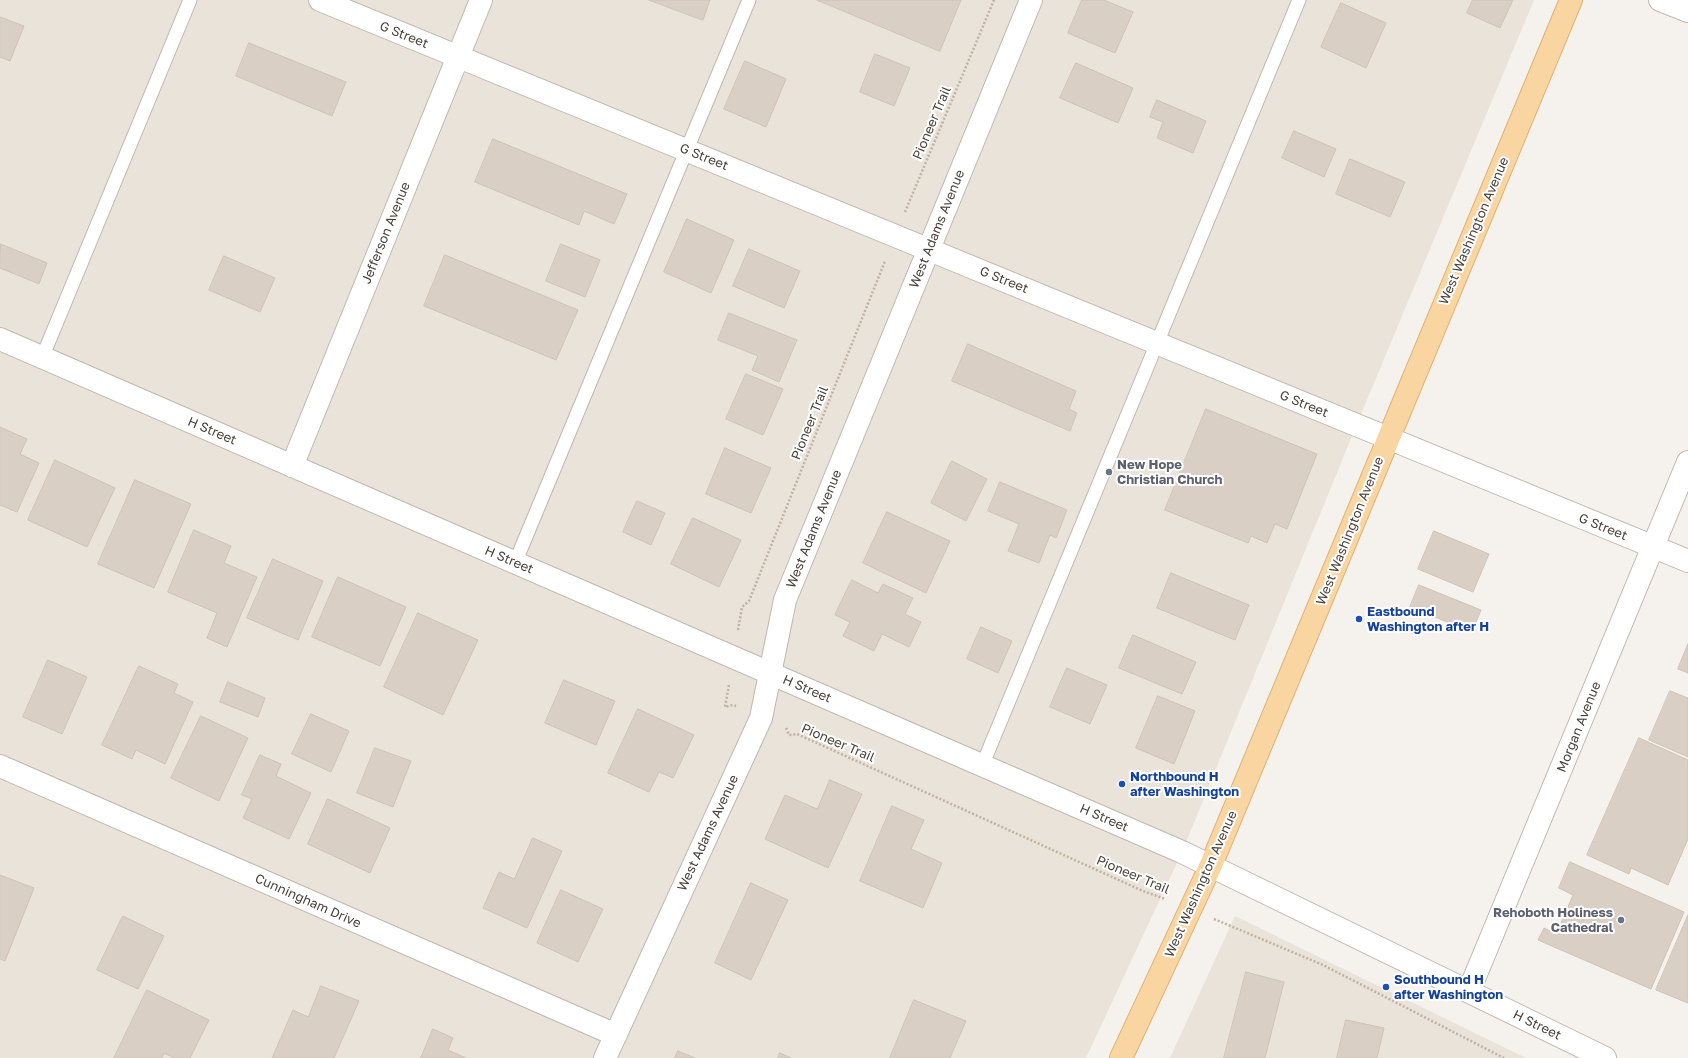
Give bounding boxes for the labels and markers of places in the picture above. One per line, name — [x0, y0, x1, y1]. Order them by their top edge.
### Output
place label: New Hope Christian Church — [1117, 457, 1222, 488]
marker: New Hope Christian Church — [1104, 467, 1114, 477]
place label: Eastbound Washington after H — [1367, 604, 1489, 635]
marker: Eastbound Washington after H — [1354, 614, 1364, 624]
place label: Northbound H after Washington — [1130, 769, 1239, 800]
marker: Northbound H after Washington — [1117, 779, 1127, 789]
place label: Rehoboth Holiness Cathedral — [1493, 905, 1613, 936]
marker: Rehoboth Holiness Cathedral — [1616, 915, 1626, 925]
place label: Southbound H after Washington — [1394, 972, 1503, 1003]
marker: Southbound H after Washington — [1381, 982, 1391, 992]

